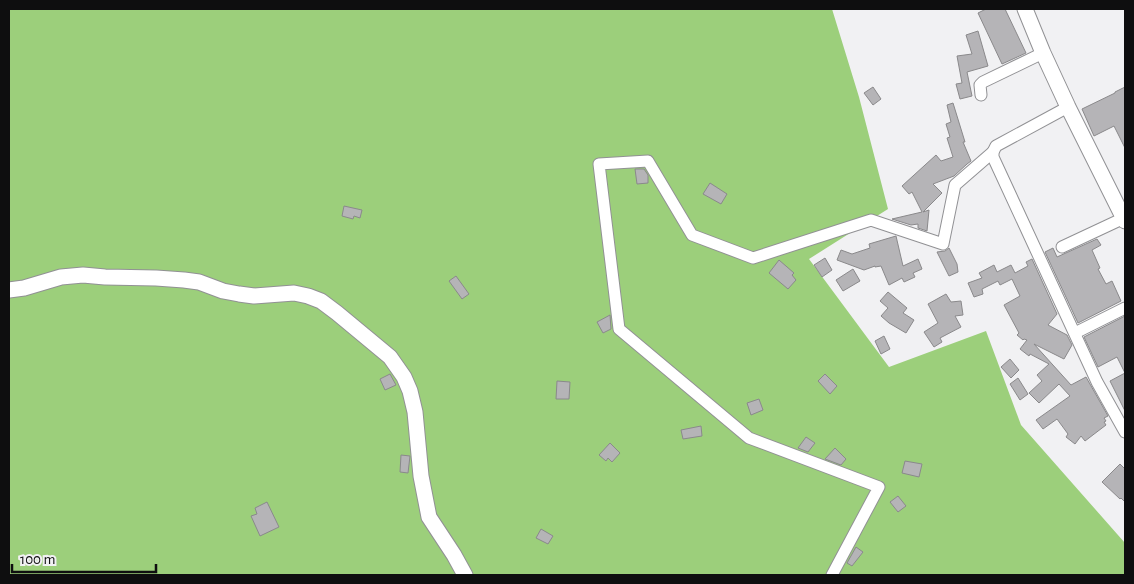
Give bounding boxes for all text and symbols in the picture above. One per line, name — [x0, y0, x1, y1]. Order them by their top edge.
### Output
scale bar — [12, 542, 156, 574]
text: 100 m — [20, 552, 55, 567]

